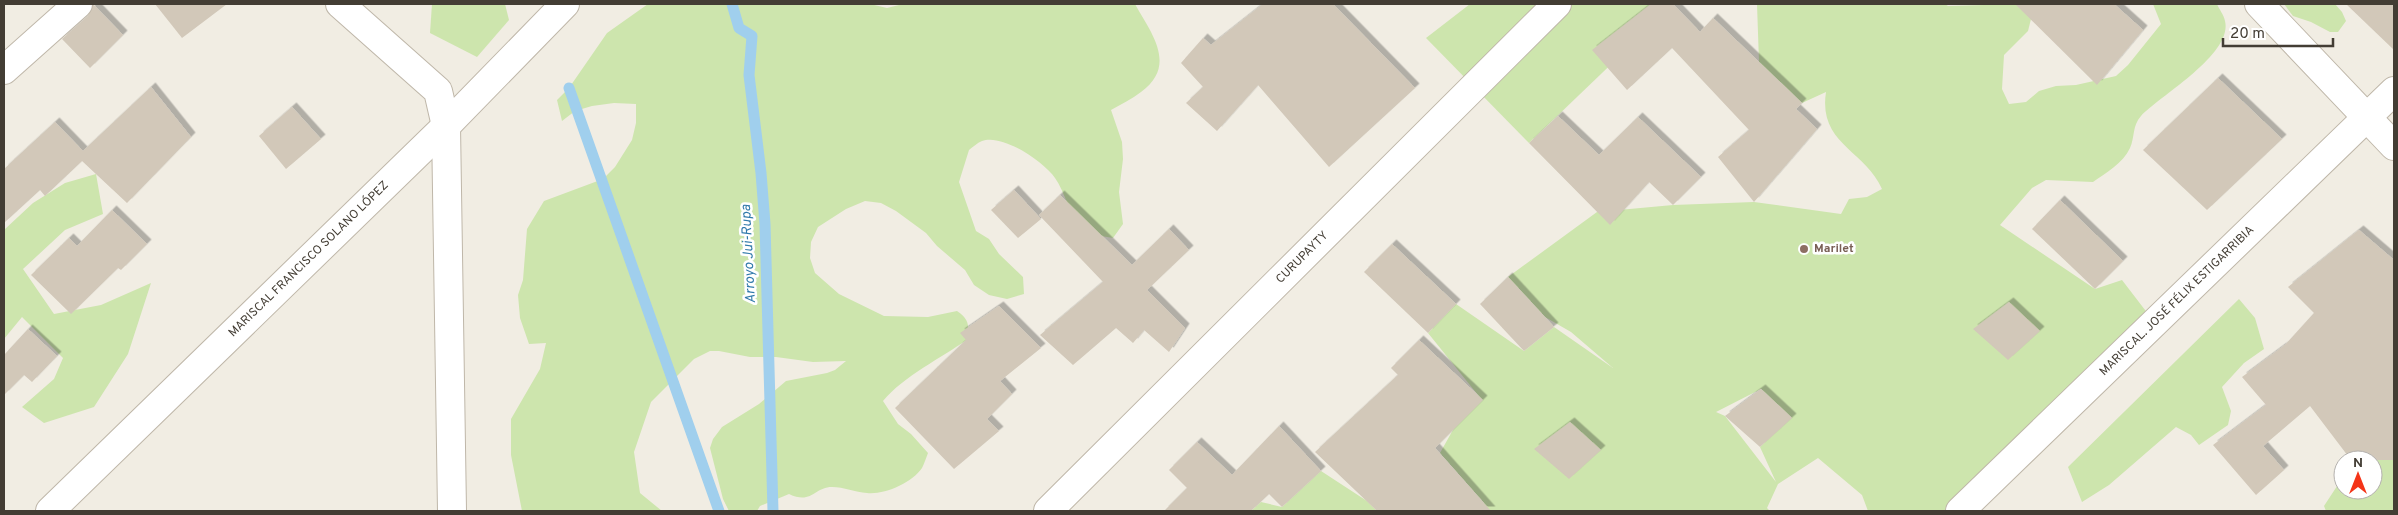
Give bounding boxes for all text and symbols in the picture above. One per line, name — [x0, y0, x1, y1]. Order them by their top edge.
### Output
scale bar — [2223, 15, 2333, 47]
text: 20 m — [2230, 25, 2265, 44]
street label: MARISCAL FRANCISCO SOLANO LÓPEZ — [225, 178, 392, 341]
water label: Arroyo Jui-Rupa — [738, 203, 760, 304]
street label: MARISCAL. JOSÉ FÉLIX ESTIGARRIBIA — [2096, 222, 2258, 379]
street label: CURUPAYTY — [1273, 228, 1332, 287]
place label: Marilet — [1814, 241, 1854, 257]
marker: Marilet — [1798, 243, 1810, 255]
north arrow — [2333, 450, 2383, 500]
text: N — [2353, 455, 2363, 472]

